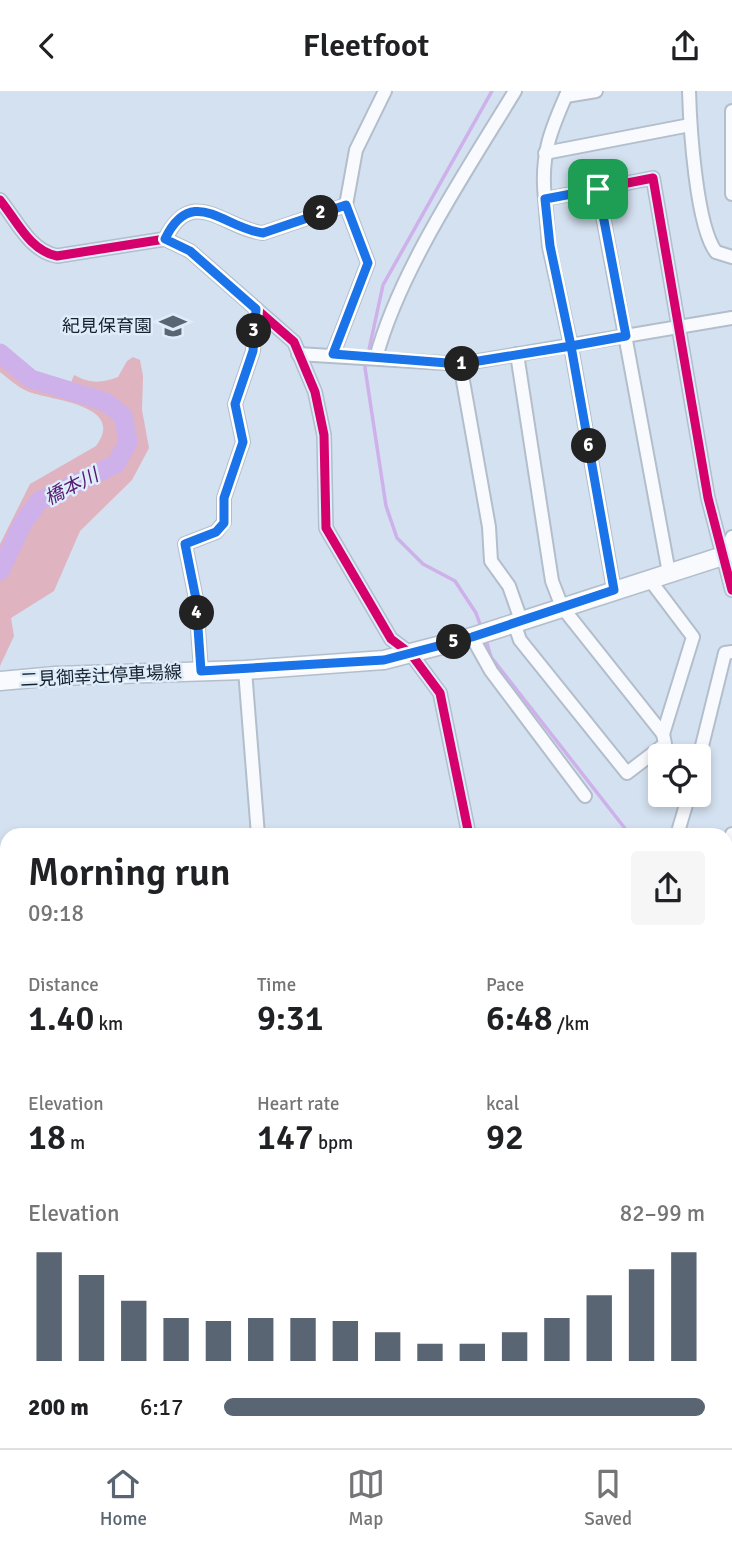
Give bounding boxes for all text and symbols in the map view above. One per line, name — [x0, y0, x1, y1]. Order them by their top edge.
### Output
text: Fleetfoot — [303, 26, 429, 65]
icon: back — [28, 27, 66, 65]
icon: share — [666, 27, 704, 65]
pin — [568, 159, 628, 219]
icon: arrive — [579, 170, 617, 208]
pin: 2 — [304, 195, 338, 231]
text: 2 — [315, 200, 326, 224]
school or university icon: 紀見保育園 — [158, 311, 188, 341]
pin: 3 — [236, 313, 272, 349]
place label: 紀見保育園 — [62, 315, 152, 337]
text: 3 — [248, 318, 259, 342]
pin: 1 — [444, 347, 480, 381]
text: 1 — [456, 351, 467, 375]
pin: 6 — [572, 429, 606, 463]
text: 6 — [583, 433, 594, 457]
water label: 橋本川 — [41, 462, 104, 511]
pin: 4 — [180, 595, 214, 631]
text: 4 — [191, 600, 202, 624]
pin: 5 — [436, 625, 472, 659]
text: 5 — [448, 629, 459, 653]
street label: 二見御幸辻停車場線 — [20, 661, 182, 691]
map controls — [648, 744, 711, 807]
button: locate — [648, 744, 711, 807]
text: Morning run — [28, 849, 231, 896]
button: share — [631, 851, 705, 925]
text: 09:18 — [28, 899, 84, 928]
text: Distance — [28, 973, 99, 997]
text: Time — [257, 973, 296, 997]
text: Pace — [486, 973, 524, 997]
text: 1.40 — [28, 997, 94, 1040]
text: 9:31 — [257, 997, 324, 1040]
text: 6:48 — [486, 997, 553, 1040]
text: km — [94, 1012, 123, 1036]
text: /km — [553, 1012, 589, 1036]
text: Elevation — [28, 1092, 104, 1116]
text: Heart rate — [257, 1092, 339, 1116]
text: kcal — [486, 1092, 519, 1116]
text: 18 — [28, 1116, 66, 1159]
text: 147 — [257, 1116, 314, 1159]
text: 92 — [486, 1116, 524, 1159]
text: m — [66, 1131, 85, 1155]
text: bpm — [314, 1131, 353, 1155]
text: Elevation — [28, 1199, 120, 1228]
text: 82–99 m — [620, 1199, 705, 1228]
text: 200 m — [28, 1393, 89, 1422]
text: 6:17 — [140, 1393, 183, 1422]
tab: Home — [100, 1465, 147, 1531]
tab: Map — [347, 1465, 385, 1531]
tab: Saved — [584, 1465, 632, 1531]

